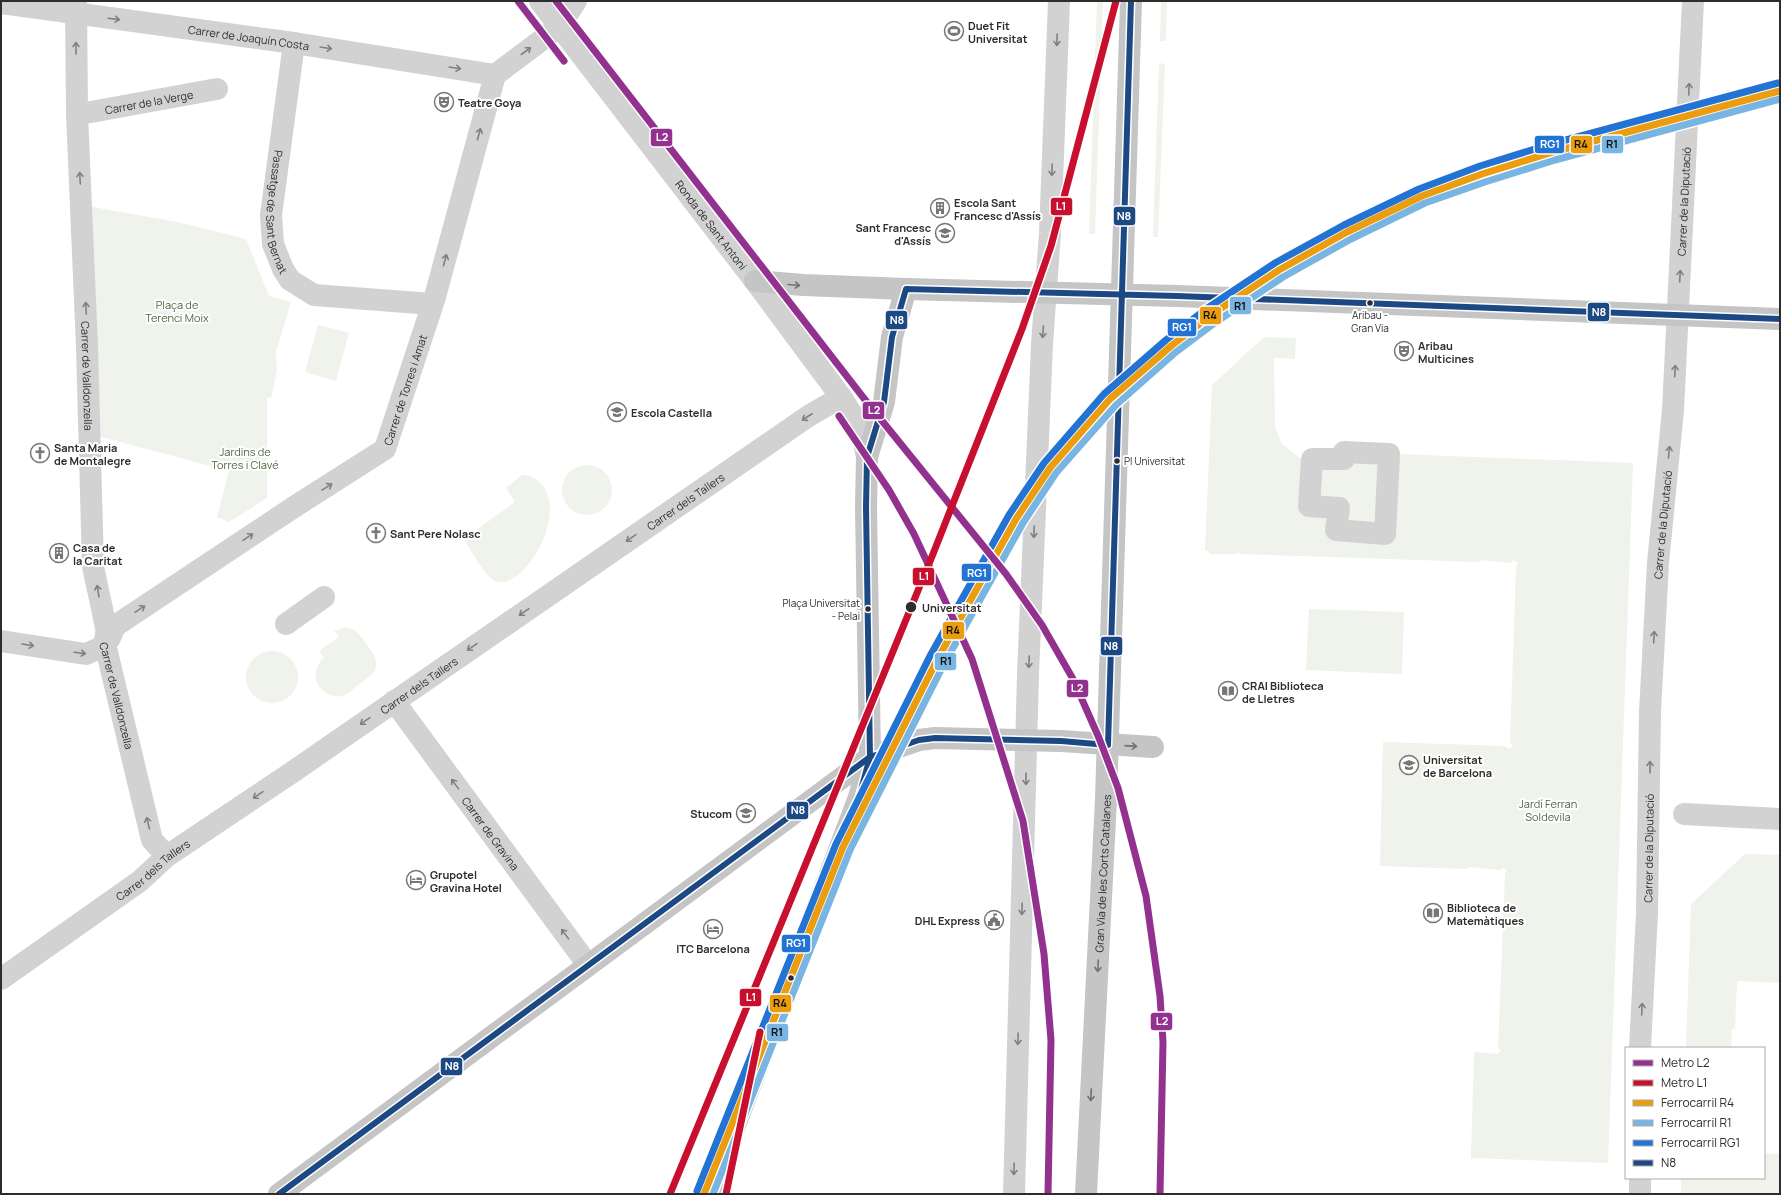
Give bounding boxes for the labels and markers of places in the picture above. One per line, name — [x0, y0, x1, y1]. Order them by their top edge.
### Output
place label: Duet Fit Universitat — [968, 18, 1028, 46]
sports icon: Duet Fit Universitat — [943, 20, 965, 42]
theatre icon: Teatre Goya — [433, 91, 455, 113]
place label: Teatre Goya — [458, 95, 521, 110]
place label: Escola Sant Francesc d'Assís — [954, 195, 1041, 223]
building icon: Escola Sant Francesc d'Assís — [929, 197, 951, 219]
place label: Sant Francesc d'Assís — [855, 220, 931, 248]
school or university icon: Sant Francesc d'Assís — [934, 222, 956, 244]
marker: Aribau - Gran Via — [1365, 298, 1375, 308]
place label: Aribau - Gran Via — [1351, 308, 1389, 335]
place label: Aribau Multicines — [1418, 338, 1474, 366]
theatre icon: Aribau Multicines — [1393, 340, 1415, 362]
school or university icon: Escola Castella — [606, 401, 628, 423]
place label: Escola Castella — [631, 405, 712, 420]
place label: Santa Maria de Montalegre — [54, 440, 132, 468]
church icon: Santa Maria de Montalegre — [29, 442, 51, 464]
place label: Pl Universitat — [1124, 454, 1185, 468]
marker: Pl Universitat — [1112, 456, 1122, 466]
church icon: Sant Pere Nolasc — [365, 522, 387, 544]
place label: Sant Pere Nolasc — [390, 526, 480, 541]
place label: Casa de la Caritat — [73, 540, 123, 568]
building icon: Casa de la Caritat — [48, 542, 70, 564]
place label: Plaça Universitat - Pelai — [782, 596, 860, 623]
marker: Universitat — [904, 600, 918, 614]
place label: Universitat — [922, 600, 982, 615]
marker: Plaça Universitat - Pelai — [863, 604, 873, 614]
place label: CRAI Biblioteca de Lletres — [1242, 678, 1323, 706]
library icon: CRAI Biblioteca de Lletres — [1217, 680, 1239, 702]
place label: Universitat de Barcelona — [1423, 752, 1492, 780]
school or university icon: Universitat de Barcelona — [1398, 754, 1420, 776]
school or university icon: Stucom — [735, 802, 757, 824]
place label: Stucom — [690, 806, 732, 821]
place label: Grupotel Gravina Hotel — [430, 867, 502, 895]
hotel icon: Grupotel Gravina Hotel — [405, 869, 427, 891]
place label: Biblioteca de Matemàtiques — [1447, 900, 1524, 928]
library icon: Biblioteca de Matemàtiques — [1422, 902, 1444, 924]
public building icon: DHL Express — [983, 909, 1005, 931]
place label: DHL Express — [915, 913, 980, 928]
hotel icon: ITC Barcelona — [702, 918, 724, 940]
place label: ITC Barcelona — [676, 941, 750, 956]
unlabelled marker — [786, 973, 796, 983]

